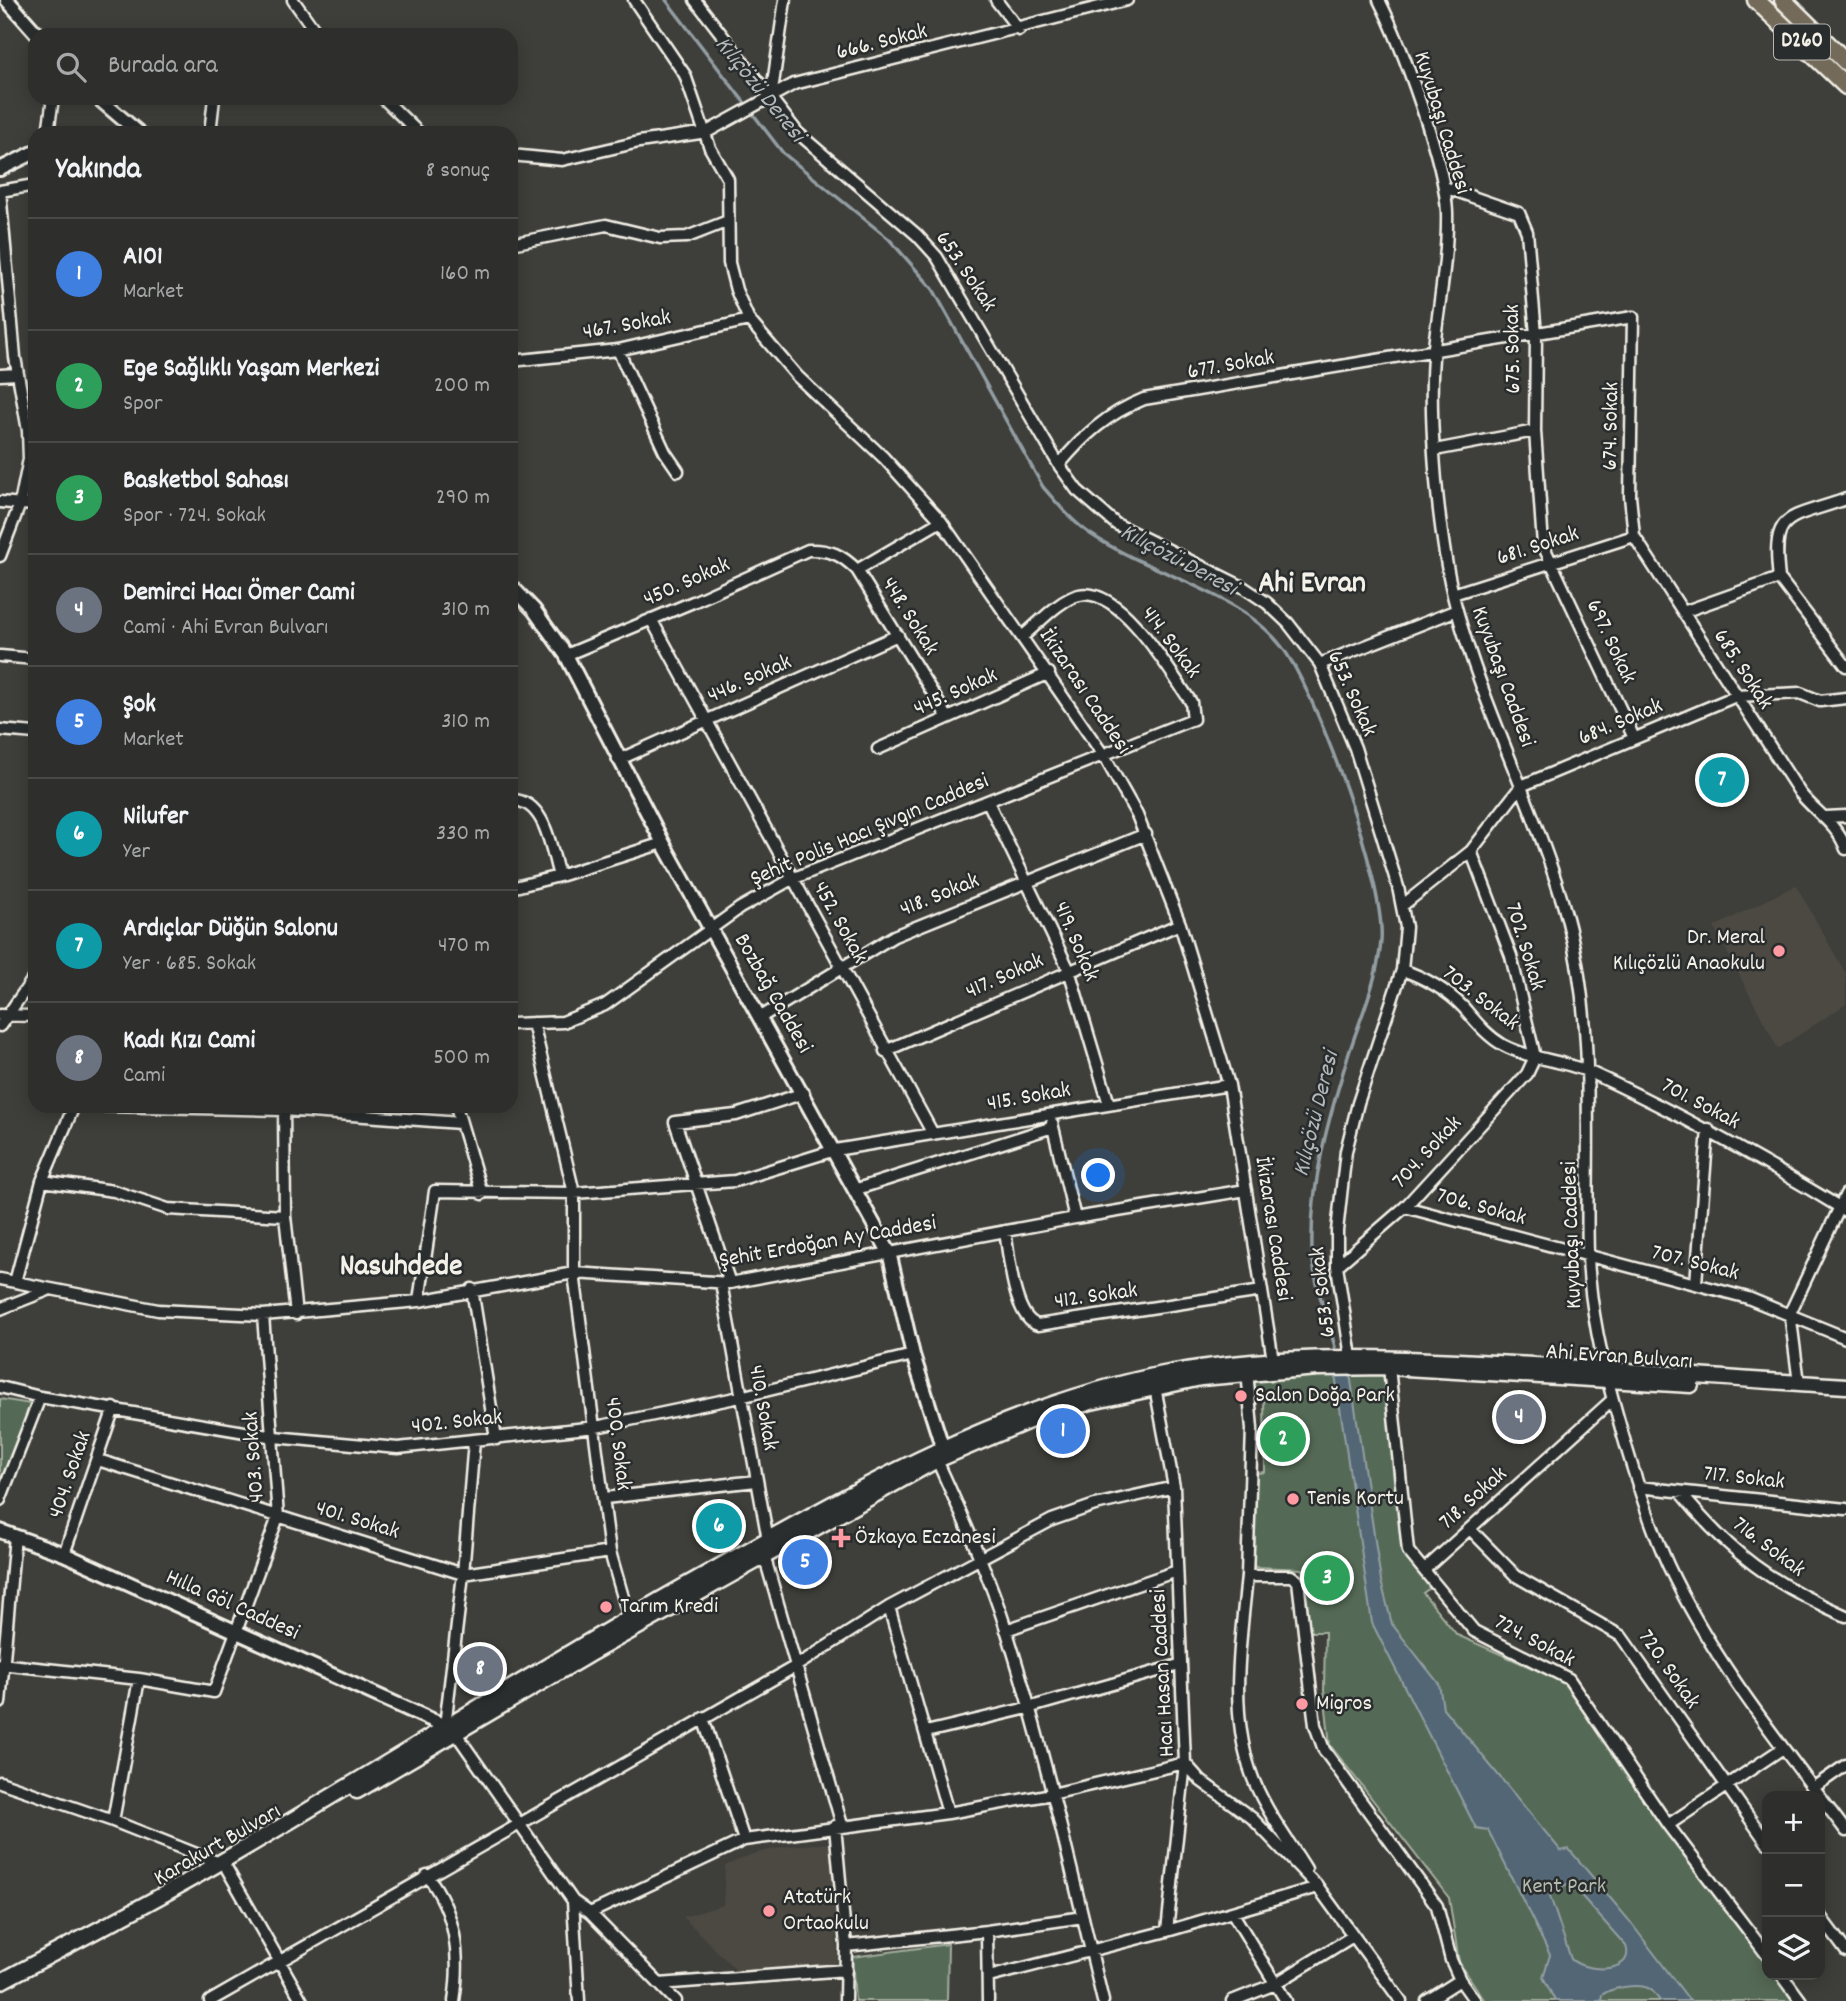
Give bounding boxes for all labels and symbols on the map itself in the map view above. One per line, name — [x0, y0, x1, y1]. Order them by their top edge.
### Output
street label: 666. Sokak — [833, 16, 931, 70]
road number: D260 — [1774, 24, 1830, 60]
water label: Kılıçözü Deresi — [706, 30, 815, 153]
street label: Kuyubaşı Caddesi — [1404, 48, 1478, 198]
street label: 653. Sokak — [926, 225, 1004, 319]
street label: 467. Sokak — [580, 302, 674, 350]
street label: 675. Sokak — [1497, 304, 1531, 394]
street label: 677. Sokak — [1185, 342, 1277, 390]
street label: 674. Sokak — [1595, 381, 1629, 471]
water label: Kılıçözü Deresi — [1114, 516, 1246, 608]
street label: 681. Sokak — [1493, 518, 1583, 576]
street label: 450. Sokak — [638, 549, 736, 617]
district label: Ahi Evran — [1258, 564, 1366, 607]
street label: 448. Sokak — [872, 571, 946, 663]
street label: 697. Sokak — [1576, 594, 1644, 690]
street label: 414. Sokak — [1132, 600, 1208, 686]
street label: Kuyubaşı Caddesi — [1461, 602, 1543, 752]
street label: İkizarası Caddesi — [1030, 622, 1138, 762]
street label: 685. Sokak — [1704, 623, 1780, 717]
street label: 653. Sokak — [1317, 646, 1385, 742]
street label: 446. Sokak — [702, 647, 798, 713]
street label: 445. Sokak — [909, 660, 1003, 726]
street label: 684. Sokak — [1574, 690, 1668, 756]
pin: 7 — [1699, 754, 1745, 806]
street label: Şehit Polis Hacı Şıvgın Caddesi — [746, 766, 994, 896]
street label: 418. Sokak — [895, 865, 985, 927]
street label: 452. Sokak — [803, 876, 875, 970]
street label: 419. Sokak — [1043, 897, 1107, 987]
street label: 702. Sokak — [1495, 899, 1553, 995]
place label: Dr. Meral Kılıçözlü Anaokulu — [1613, 922, 1766, 981]
street label: Bozbağ Caddesi — [724, 928, 820, 1060]
marker: Dr. Meral Kılıçözlü Anaokulu — [1771, 943, 1787, 959]
street label: 417. Sokak — [961, 945, 1049, 1009]
street label: 703. Sokak — [1434, 958, 1526, 1040]
water label: Kılıçözü Deresi — [1285, 1044, 1350, 1180]
street label: 701. Sokak — [1655, 1070, 1745, 1140]
street label: 415. Sokak — [985, 1074, 1073, 1122]
street label: 704. Sokak — [1385, 1109, 1471, 1197]
street label: İkizarası Caddesi — [1244, 1154, 1300, 1304]
your location — [1081, 1158, 1115, 1192]
street label: Kuyubaşı Caddesi — [1554, 1161, 1592, 1309]
street label: 706. Sokak — [1432, 1180, 1530, 1236]
street label: Şehit Erdoğan Ay Caddesi — [717, 1208, 939, 1278]
street label: 707. Sokak — [1648, 1237, 1742, 1291]
street label: 653. Sokak — [1302, 1245, 1346, 1339]
district label: Nasuhdede — [340, 1247, 462, 1290]
street label: 412. Sokak — [1052, 1275, 1140, 1319]
street label: Ahi Evran Bulvarı — [1544, 1336, 1694, 1380]
street label: 410. Sokak — [738, 1363, 786, 1453]
place label: Salon Doğa Park — [1255, 1380, 1395, 1413]
marker: Salon Doğa Park — [1233, 1388, 1249, 1404]
pin: 4 — [1496, 1391, 1542, 1443]
street label: 400. Sokak — [595, 1395, 639, 1493]
street label: 402. Sokak — [410, 1402, 504, 1444]
pin: 1 — [1040, 1405, 1086, 1457]
street label: 403. Sokak — [235, 1410, 275, 1504]
pin: 2 — [1260, 1413, 1306, 1465]
street label: 404. Sokak — [41, 1427, 101, 1523]
street label: 717. Sokak — [1702, 1458, 1786, 1500]
street label: 718. Sokak — [1432, 1459, 1516, 1539]
place label: Tenis Kortu — [1307, 1483, 1404, 1516]
marker: Tenis Kortu — [1285, 1491, 1301, 1507]
street label: 401. Sokak — [311, 1493, 403, 1549]
pin: 6 — [696, 1500, 742, 1552]
street label: 716. Sokak — [1724, 1509, 1812, 1587]
place label: Özkaya Eczanesi — [855, 1522, 996, 1555]
marker: Özkaya Eczanesi — [833, 1530, 849, 1546]
pin: 5 — [782, 1536, 828, 1588]
pin: 3 — [1304, 1552, 1350, 1604]
street label: Hılla Göl Caddesi — [160, 1562, 304, 1650]
street label: Hacı Hasan Caddesi — [1143, 1588, 1185, 1758]
place label: Tarım Kredi — [620, 1591, 718, 1624]
marker: Tarım Kredi — [598, 1599, 614, 1615]
street label: 724. Sokak — [1488, 1607, 1580, 1677]
street label: 720. Sokak — [1629, 1623, 1707, 1717]
pin: 8 — [457, 1643, 503, 1695]
place label: Migros — [1316, 1688, 1372, 1721]
marker: Migros — [1294, 1696, 1310, 1712]
street label: Karakurt Bulvarı — [148, 1796, 288, 1896]
park label: Kent Park — [1522, 1871, 1606, 1904]
place label: Atatürk Ortaokulu — [783, 1882, 869, 1941]
marker: Atatürk Ortaokulu — [761, 1903, 777, 1919]

